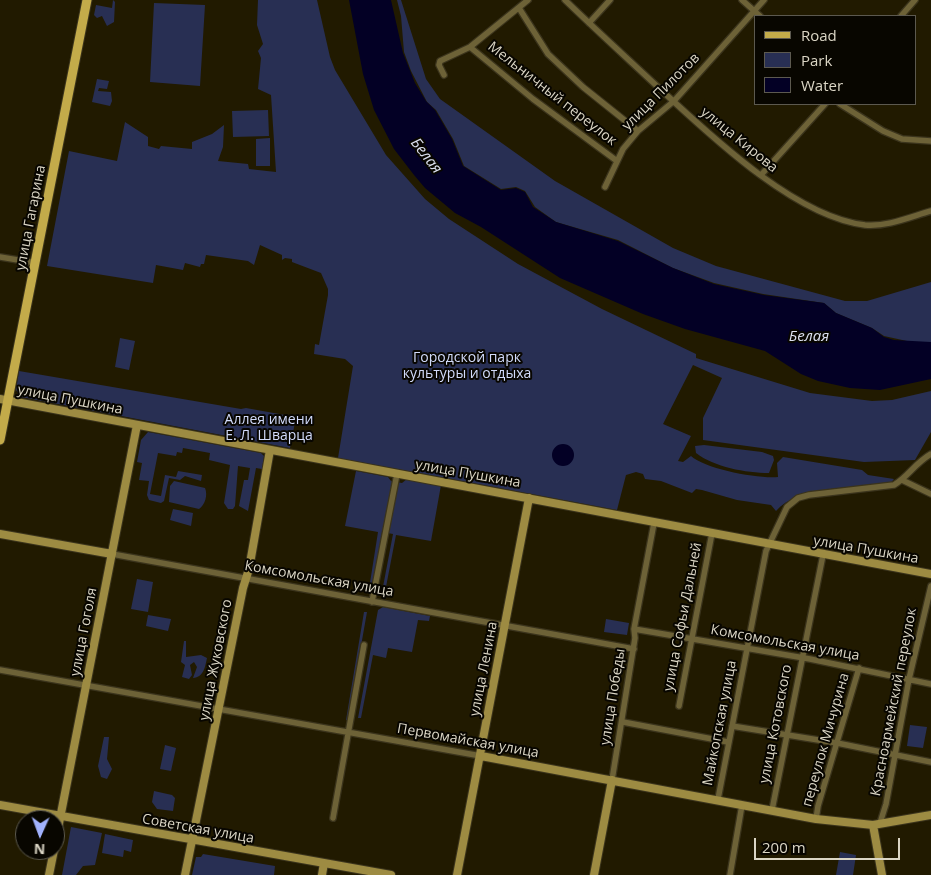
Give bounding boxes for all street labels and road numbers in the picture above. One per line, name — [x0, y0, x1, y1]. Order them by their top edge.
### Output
street label: Мельничный переулок — [484, 39, 620, 149]
street label: улица Пилотов — [619, 50, 703, 134]
street label: улица Кирова — [697, 104, 781, 176]
street label: улица Гагарина — [13, 164, 49, 272]
street label: улица Пушкина — [16, 382, 124, 418]
street label: улица Пушкина — [414, 456, 522, 492]
street label: улица Пушкина — [812, 532, 920, 568]
street label: улица Софьи Дальней — [660, 541, 706, 693]
street label: Комсомольская улица — [243, 558, 395, 600]
street label: улица Гоголя — [67, 586, 101, 678]
street label: улица Жуковского — [196, 598, 236, 722]
street label: Красноармейский переулок — [868, 607, 920, 797]
street label: улица Ленина — [467, 620, 501, 718]
street label: Комсомольская улица — [709, 622, 861, 664]
street label: улица Победы — [597, 647, 629, 747]
street label: Майкопская улица — [700, 659, 740, 787]
street label: улица Котовского — [756, 663, 796, 785]
street label: переулок Мичурина — [799, 671, 853, 809]
street label: Первомайская улица — [396, 720, 540, 762]
street label: Советская улица — [141, 811, 255, 847]

